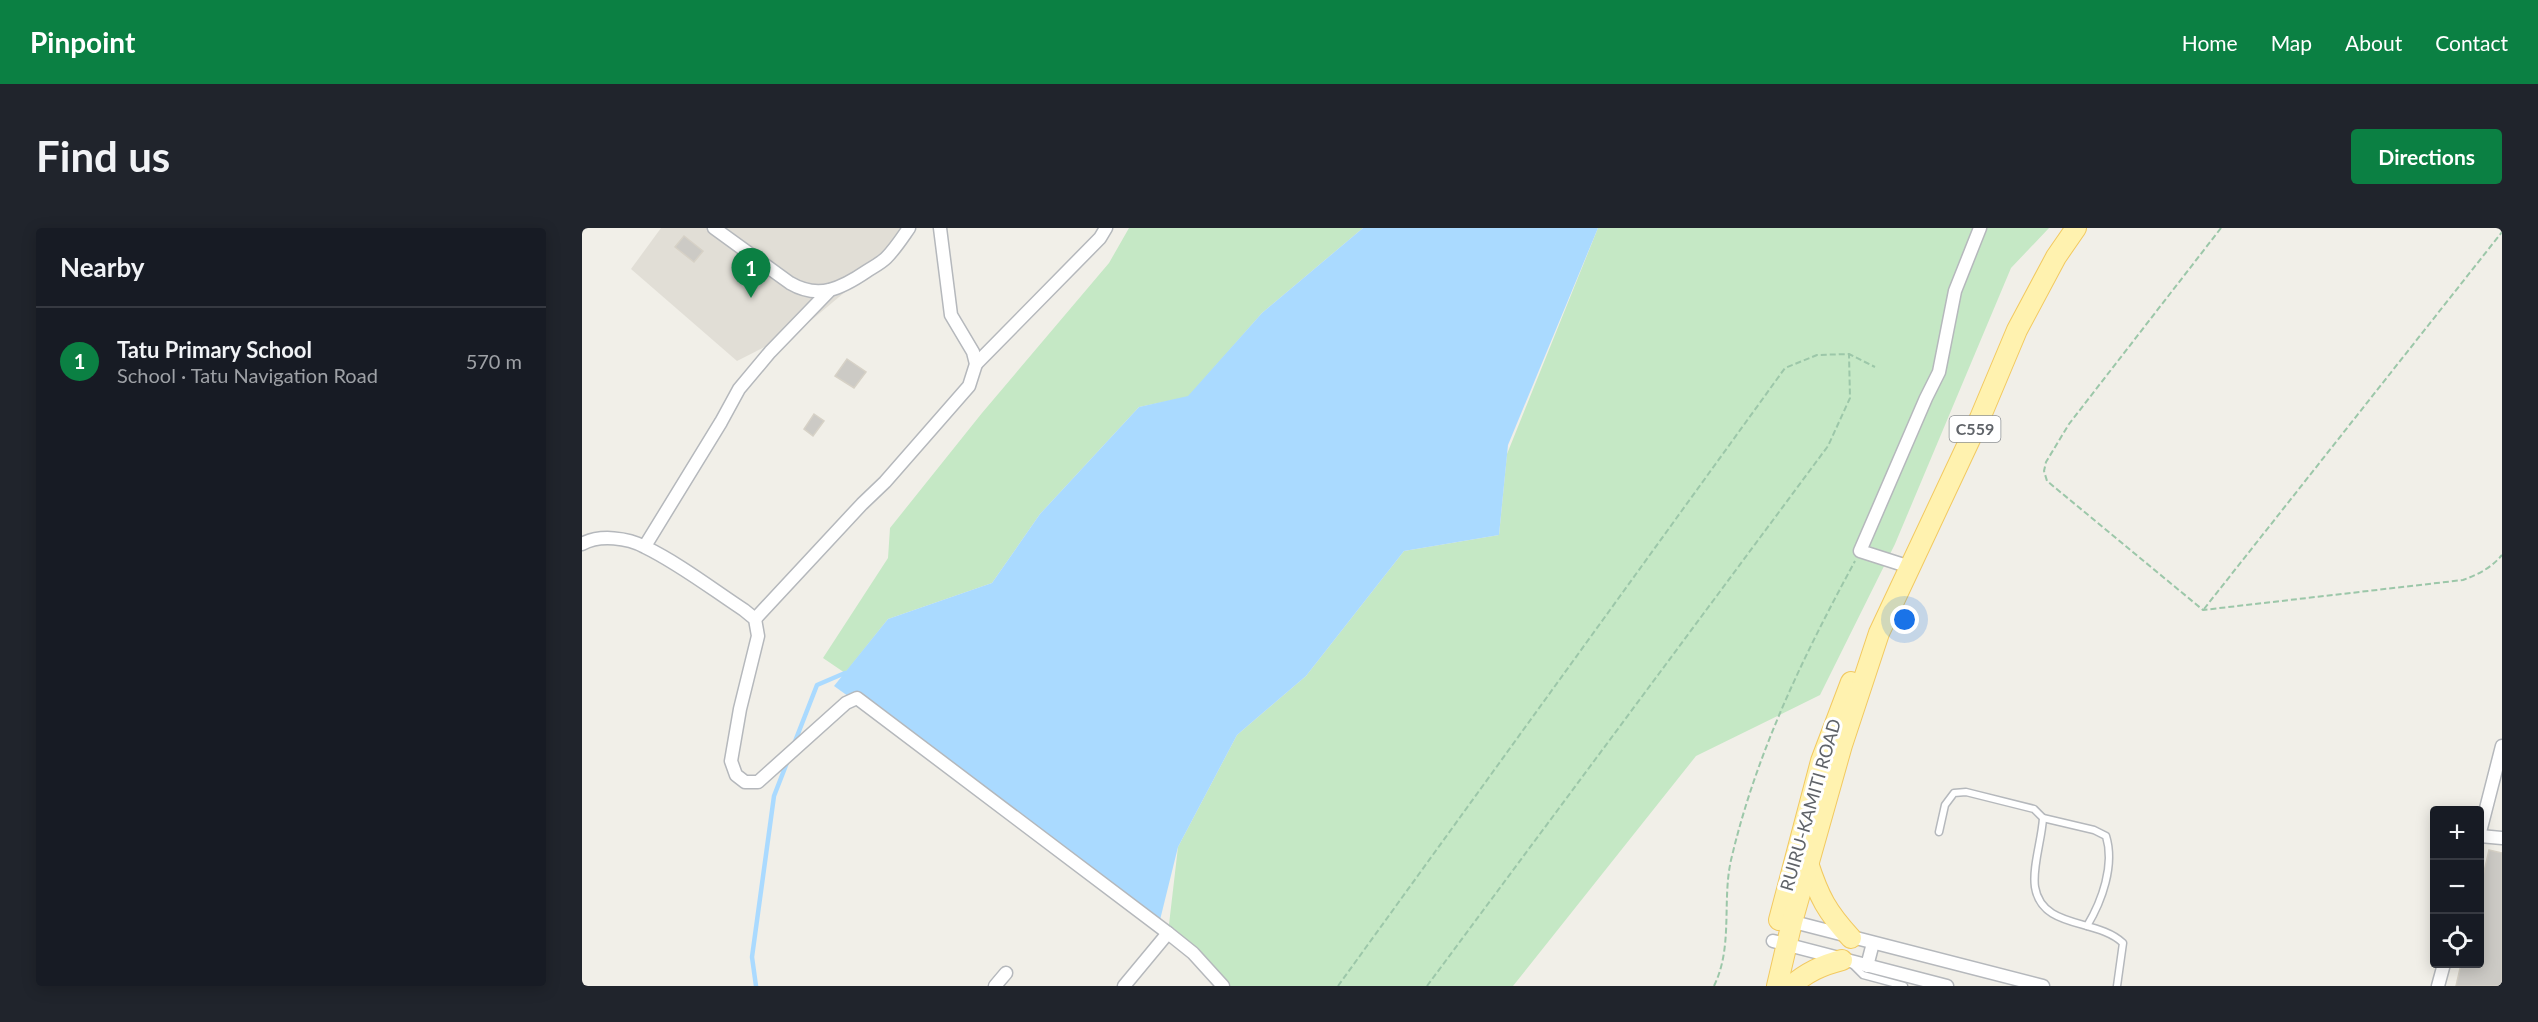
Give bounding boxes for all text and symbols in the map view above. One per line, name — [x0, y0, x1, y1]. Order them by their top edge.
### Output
text: Pinpoint — [30, 25, 135, 59]
text: Home — [2182, 30, 2238, 55]
text: Map — [2271, 30, 2312, 55]
text: About — [2345, 30, 2402, 55]
text: Contact — [2435, 30, 2508, 55]
button: Directions — [2351, 129, 2502, 184]
text: Find us — [36, 131, 170, 181]
pin: 1 — [732, 248, 770, 298]
text: Nearby — [60, 251, 145, 283]
text: Tatu Primary School — [117, 336, 312, 363]
text: 1 — [74, 349, 85, 373]
text: 570 m — [466, 349, 522, 373]
text: School · Tatu Navigation Road — [117, 363, 378, 387]
road number: C559 — [1950, 416, 2000, 442]
your location — [1890, 605, 1919, 634]
street label: RUIRU-KAMITI ROAD — [1775, 716, 1845, 893]
map controls — [2430, 806, 2484, 968]
button: + — [2430, 806, 2484, 860]
button: − — [2430, 860, 2484, 914]
button: locate — [2430, 914, 2484, 968]

